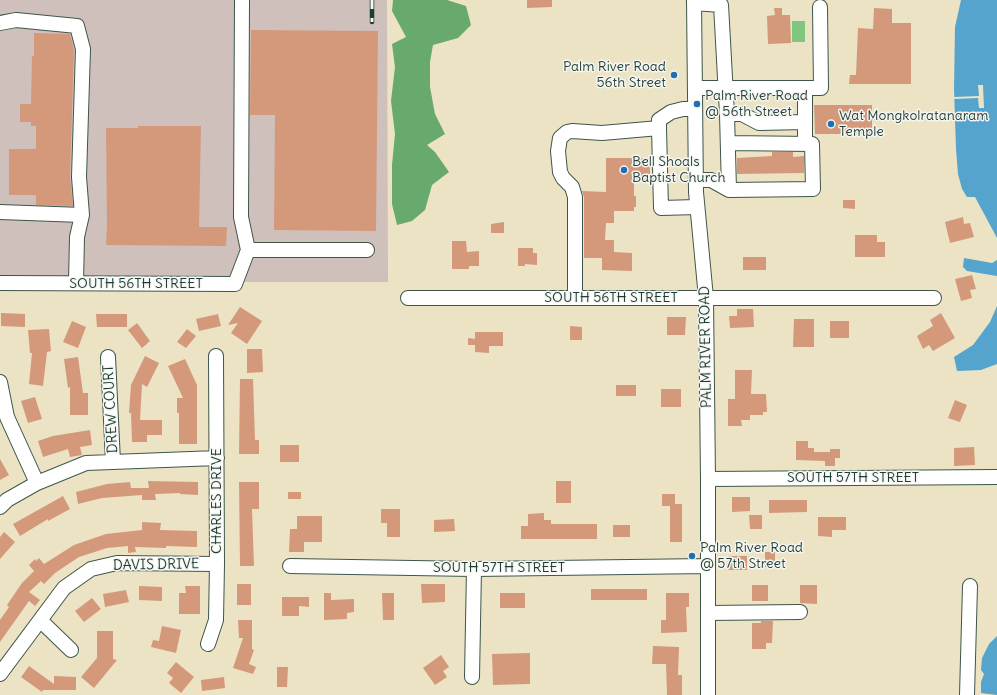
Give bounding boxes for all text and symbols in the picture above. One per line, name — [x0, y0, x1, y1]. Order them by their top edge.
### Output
place label: Palm River Road 56th Street — [563, 59, 666, 92]
marker: Palm River Road 56th Street — [669, 70, 679, 80]
place label: Palm River Road @ 56th Street — [705, 88, 808, 120]
marker: Palm River Road @ 56th Street — [692, 99, 702, 109]
place label: Wat Mongkolratanaram Temple — [839, 108, 989, 140]
marker: Wat Mongkolratanaram Temple — [826, 119, 836, 129]
place label: Bell Shoals Baptist Church — [632, 154, 726, 186]
marker: Bell Shoals Baptist Church — [619, 165, 629, 175]
street label: SOUTH 56TH STREET — [69, 276, 203, 292]
street label: PALM RIVER ROAD — [697, 286, 715, 408]
street label: SOUTH 56TH STREET — [544, 290, 678, 306]
street label: DREW COURT — [100, 364, 122, 454]
street label: CHARLES DRIVE — [209, 448, 225, 554]
street label: SOUTH 57TH STREET — [787, 470, 919, 486]
place label: Palm River Road @ 57th Street — [700, 540, 803, 572]
marker: Palm River Road @ 57th Street — [687, 551, 697, 561]
street label: DAVIS DRIVE — [113, 556, 199, 574]
street label: SOUTH 57TH STREET — [433, 560, 565, 576]

